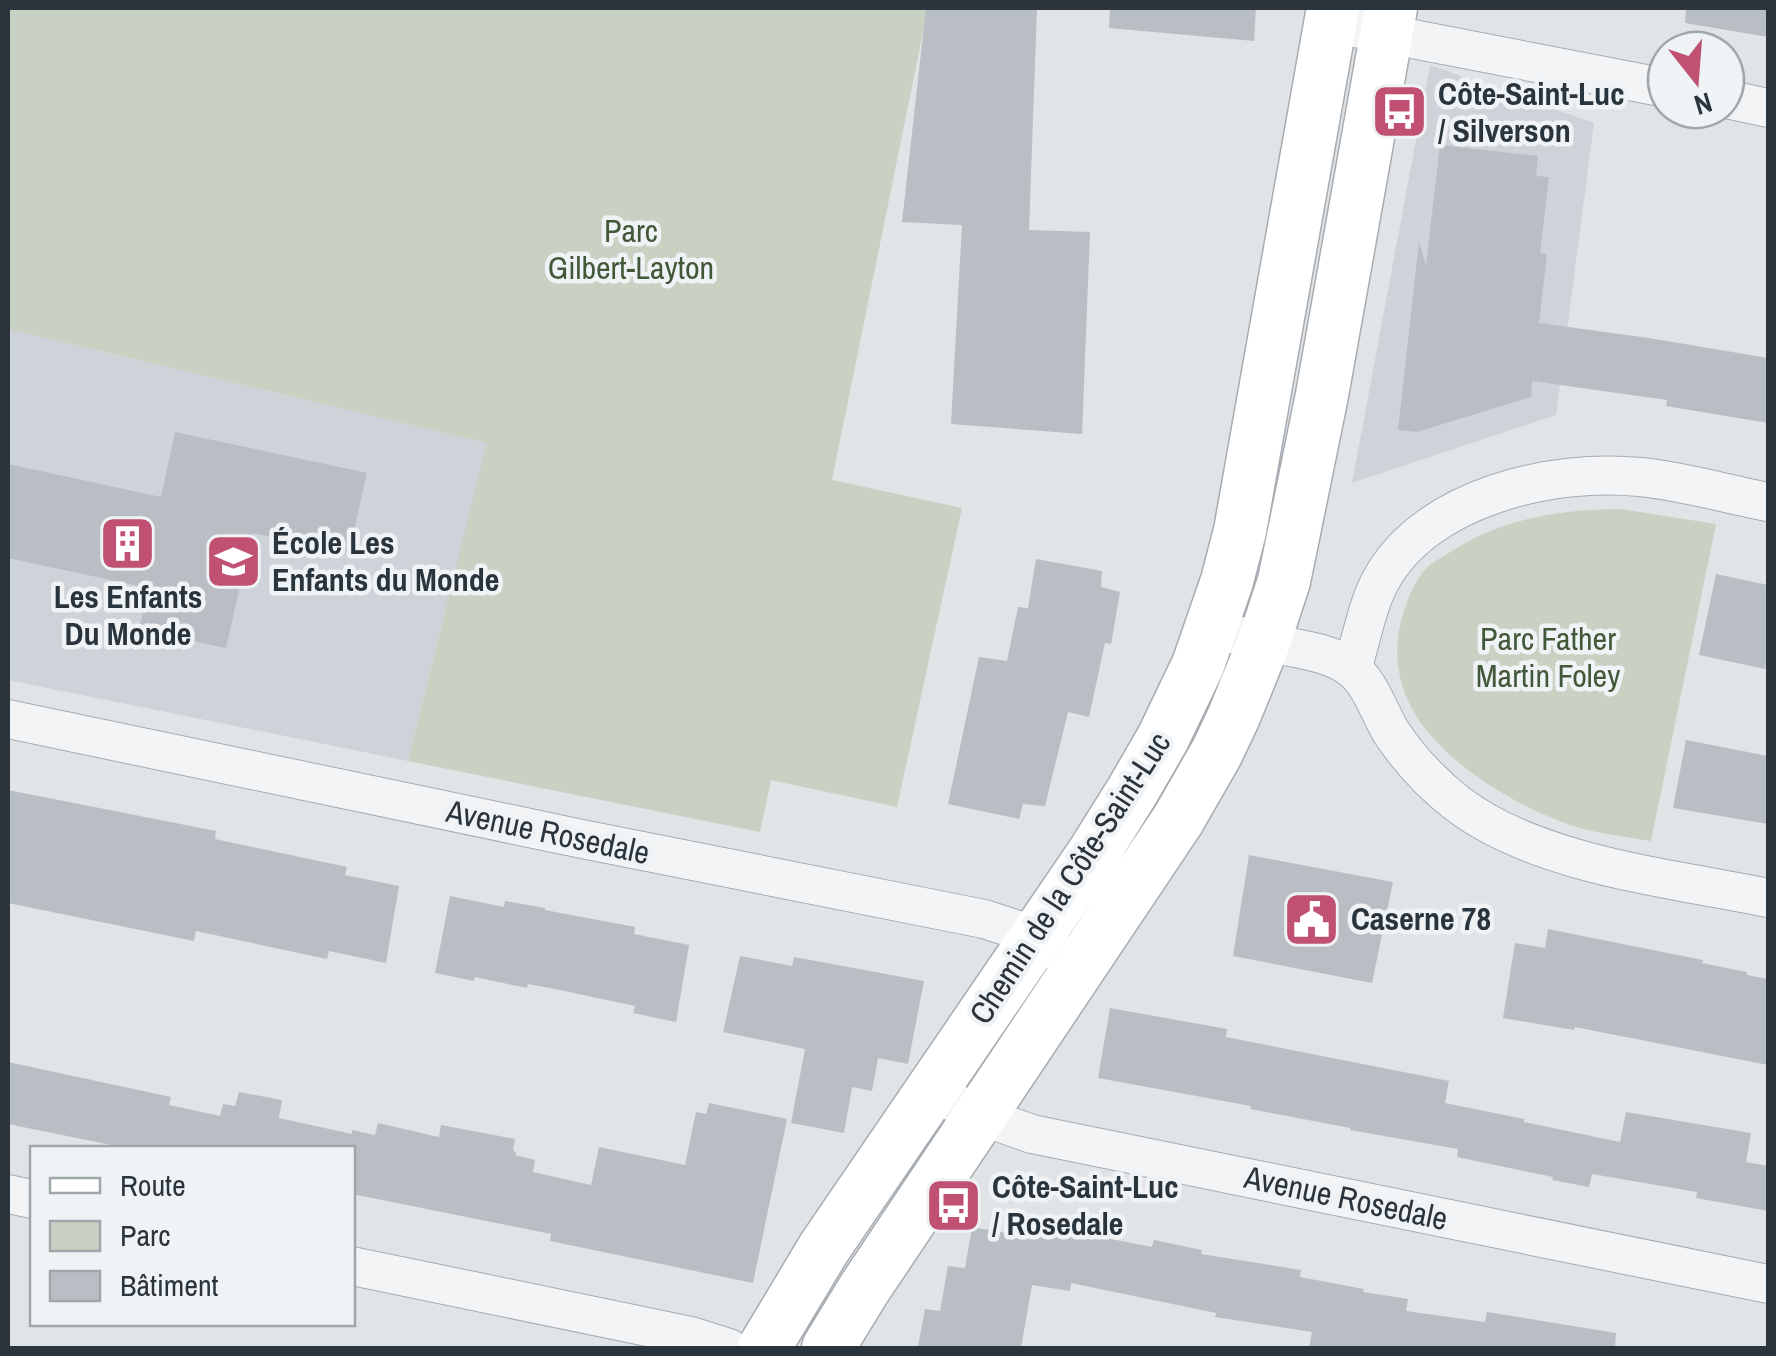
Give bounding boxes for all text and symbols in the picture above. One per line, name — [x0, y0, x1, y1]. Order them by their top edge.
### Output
north arrow — [1646, 30, 1746, 130]
place label: Côte-Saint-Luc / Silverson — [1438, 72, 1625, 152]
bus stop icon: Côte-Saint-Luc / Silverson — [1369, 82, 1429, 142]
text: N — [1690, 83, 1717, 125]
park label: Parc Gilbert-Layton — [548, 209, 714, 289]
building icon: Les Enfants Du Monde — [98, 513, 158, 573]
place label: École Les Enfants du Monde — [272, 521, 499, 601]
school or university icon: École Les Enfants du Monde — [203, 531, 263, 591]
place label: Les Enfants Du Monde — [54, 575, 202, 655]
park label: Parc Father Martin Foley — [1476, 617, 1620, 697]
street label: Chemin de la Côte-Saint-Luc — [959, 724, 1180, 1032]
street label: Avenue Rosedale — [442, 789, 654, 874]
public building icon: Caserne 78 — [1282, 889, 1342, 949]
place label: Caserne 78 — [1351, 897, 1491, 940]
legend — [30, 1146, 355, 1326]
street label: Avenue Rosedale — [1240, 1155, 1452, 1240]
text: Route — [120, 1165, 186, 1205]
place label: Côte-Saint-Luc / Rosedale — [992, 1165, 1179, 1245]
bus stop icon: Côte-Saint-Luc / Rosedale — [923, 1175, 983, 1235]
text: Parc — [120, 1215, 171, 1255]
text: Bâtiment — [120, 1265, 219, 1305]

